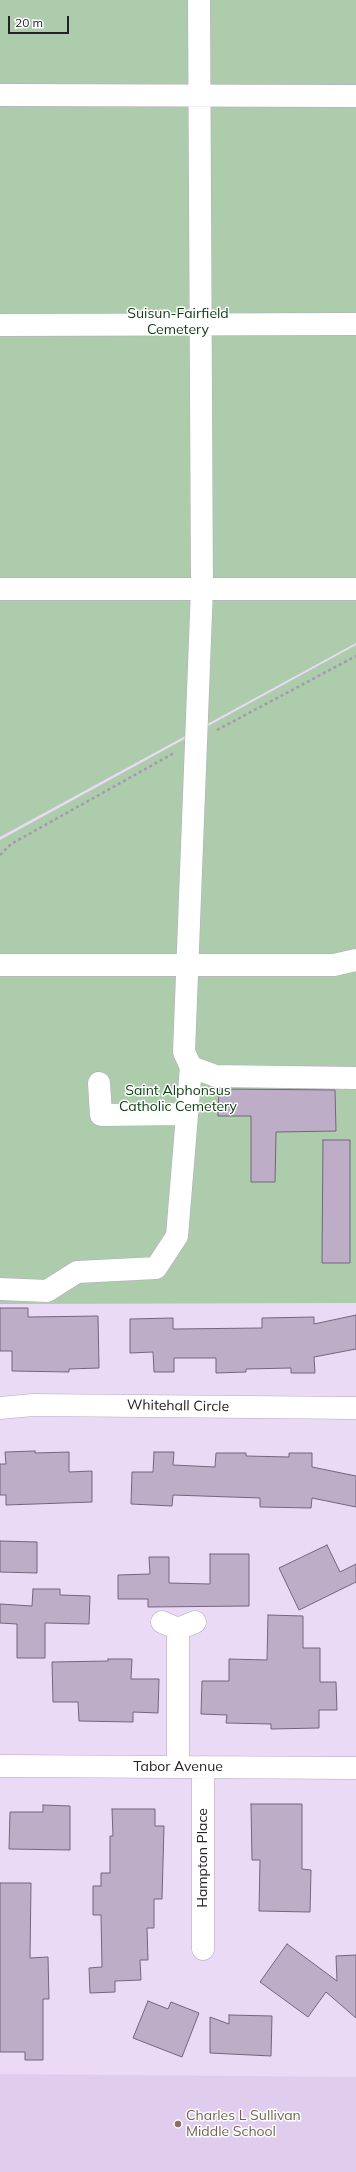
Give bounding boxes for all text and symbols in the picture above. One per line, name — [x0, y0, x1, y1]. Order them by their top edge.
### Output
scale bar — [10, 8, 71, 34]
text: 20 m — [15, 15, 43, 30]
park label: Suisun-Fairfield Cemetery — [127, 306, 229, 338]
park label: Saint Alphonsus Catholic Cemetery — [119, 1083, 237, 1116]
street label: Whitehall Circle — [127, 1397, 229, 1415]
street label: Tabor Avenue — [133, 1759, 223, 1775]
street label: Hampton Place — [195, 1808, 211, 1908]
place label: Charles L Sullivan Middle School — [186, 2108, 301, 2140]
marker: Charles L Sullivan Middle School — [173, 2119, 183, 2129]

